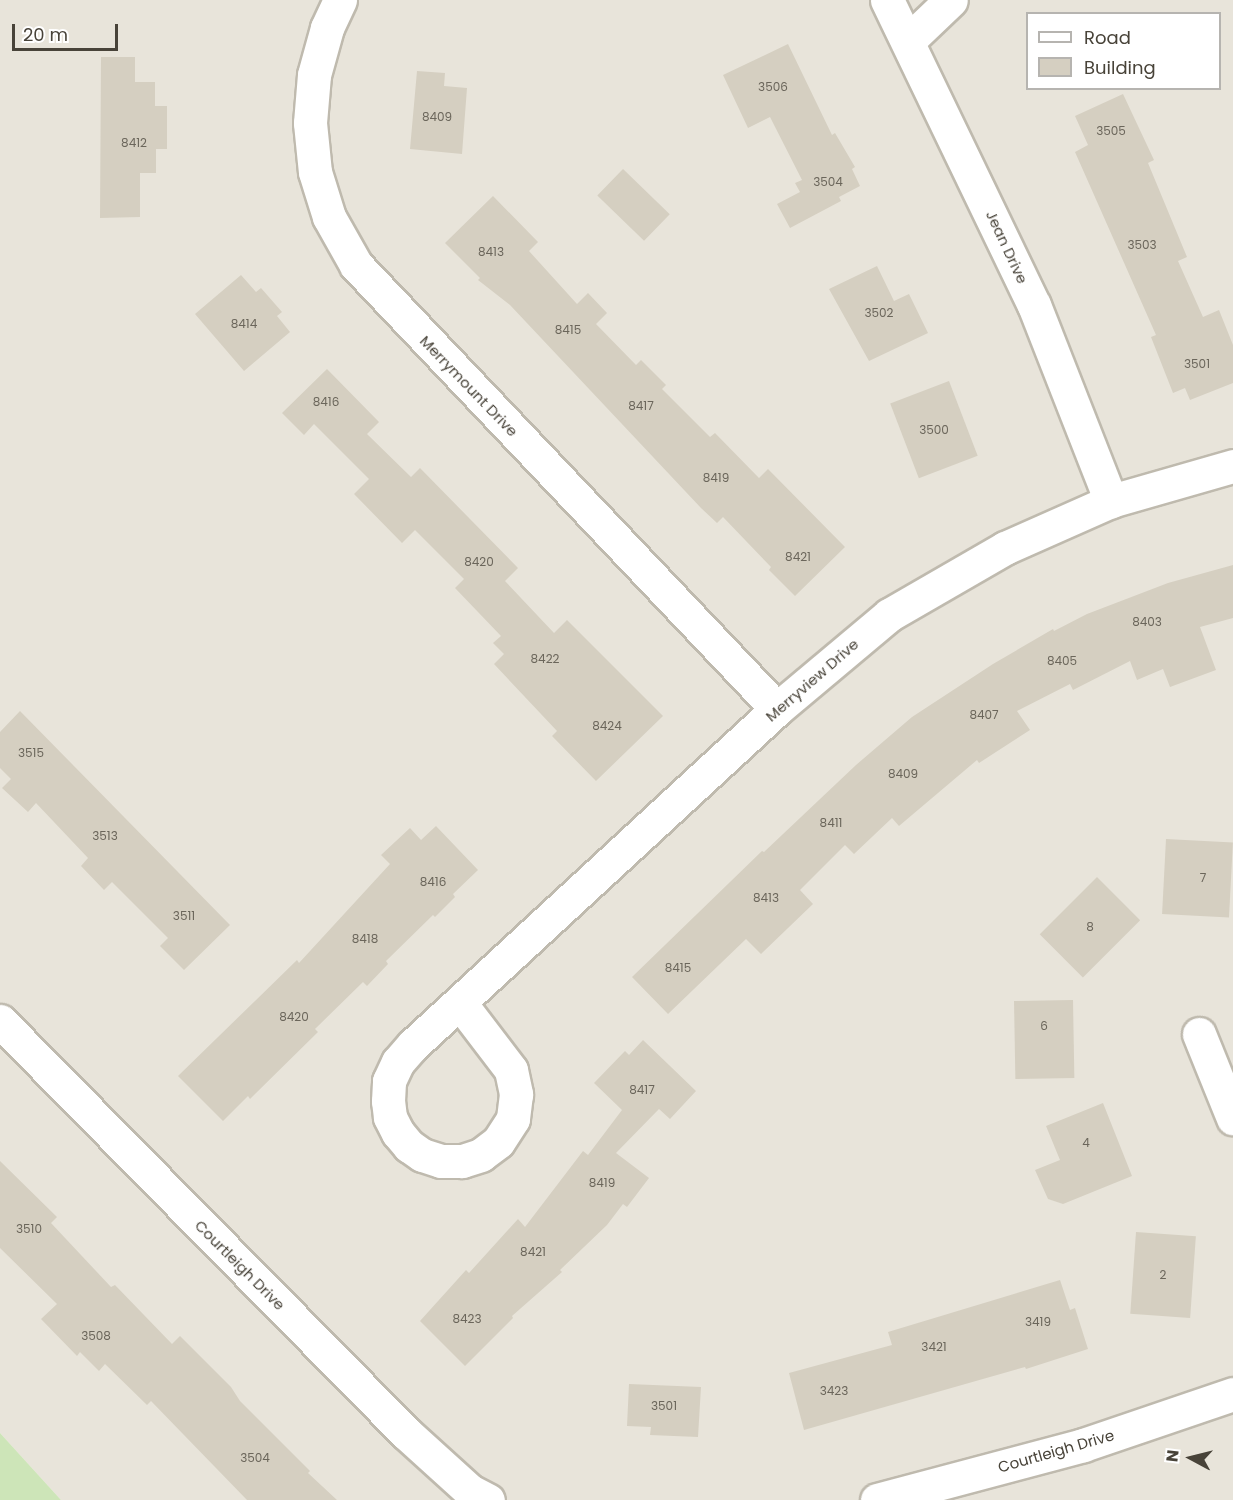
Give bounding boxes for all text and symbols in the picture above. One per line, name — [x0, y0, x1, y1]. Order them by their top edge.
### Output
scale bar — [15, 12, 122, 50]
legend — [1026, 12, 1221, 90]
text: 20 m — [23, 22, 68, 47]
text: Road — [1084, 25, 1131, 50]
text: Building — [1084, 55, 1156, 80]
house number: 3506 — [758, 80, 788, 94]
house number: 8409 — [422, 110, 452, 124]
house number: 3505 — [1096, 124, 1126, 138]
house number: 8412 — [121, 136, 147, 150]
house number: 3504 — [813, 175, 843, 189]
street label: Jean Drive — [982, 208, 1032, 286]
house number: 3503 — [1127, 238, 1157, 252]
house number: 8413 — [478, 245, 504, 259]
house number: 3502 — [864, 306, 894, 320]
house number: 8414 — [231, 317, 257, 331]
house number: 8415 — [555, 323, 581, 337]
street label: Merrymount Drive — [416, 332, 522, 440]
house number: 3501 — [1184, 357, 1210, 371]
house number: 8416 — [313, 395, 339, 409]
house number: 8417 — [628, 399, 654, 413]
house number: 3500 — [919, 423, 949, 437]
house number: 8419 — [703, 471, 729, 485]
house number: 8421 — [785, 550, 811, 564]
house number: 8420 — [464, 555, 494, 569]
house number: 8403 — [1132, 615, 1162, 629]
street label: Merryview Drive — [762, 635, 862, 725]
house number: 8422 — [531, 652, 559, 666]
house number: 8405 — [1047, 654, 1077, 668]
house number: 8407 — [969, 708, 999, 722]
house number: 8424 — [592, 719, 622, 733]
house number: 3515 — [18, 746, 44, 760]
house number: 8409 — [888, 767, 918, 781]
house number: 8411 — [820, 816, 842, 830]
house number: 3513 — [92, 829, 118, 843]
house number: 7 — [1200, 871, 1206, 885]
house number: 8416 — [420, 875, 446, 889]
house number: 8413 — [753, 891, 779, 905]
house number: 3511 — [173, 909, 195, 923]
house number: 8 — [1086, 920, 1094, 934]
house number: 8418 — [352, 932, 378, 946]
house number: 8415 — [665, 961, 691, 975]
house number: 8420 — [279, 1010, 309, 1024]
house number: 6 — [1040, 1019, 1048, 1033]
house number: 8417 — [629, 1083, 655, 1097]
house number: 4 — [1082, 1136, 1090, 1150]
house number: 8419 — [589, 1176, 615, 1190]
street label: Courtleigh Drive — [191, 1216, 289, 1314]
house number: 3510 — [16, 1222, 42, 1236]
house number: 8421 — [520, 1245, 546, 1259]
house number: 2 — [1160, 1268, 1166, 1282]
house number: 8423 — [452, 1312, 482, 1326]
house number: 3419 — [1025, 1315, 1051, 1329]
house number: 3508 — [81, 1329, 111, 1343]
house number: 3421 — [921, 1340, 947, 1354]
house number: 3423 — [820, 1384, 848, 1398]
house number: 3501 — [651, 1399, 677, 1413]
street label: Courtleigh Drive — [996, 1426, 1116, 1476]
north arrow — [1161, 1428, 1221, 1488]
text: N — [1160, 1448, 1185, 1463]
house number: 3504 — [240, 1451, 270, 1465]

